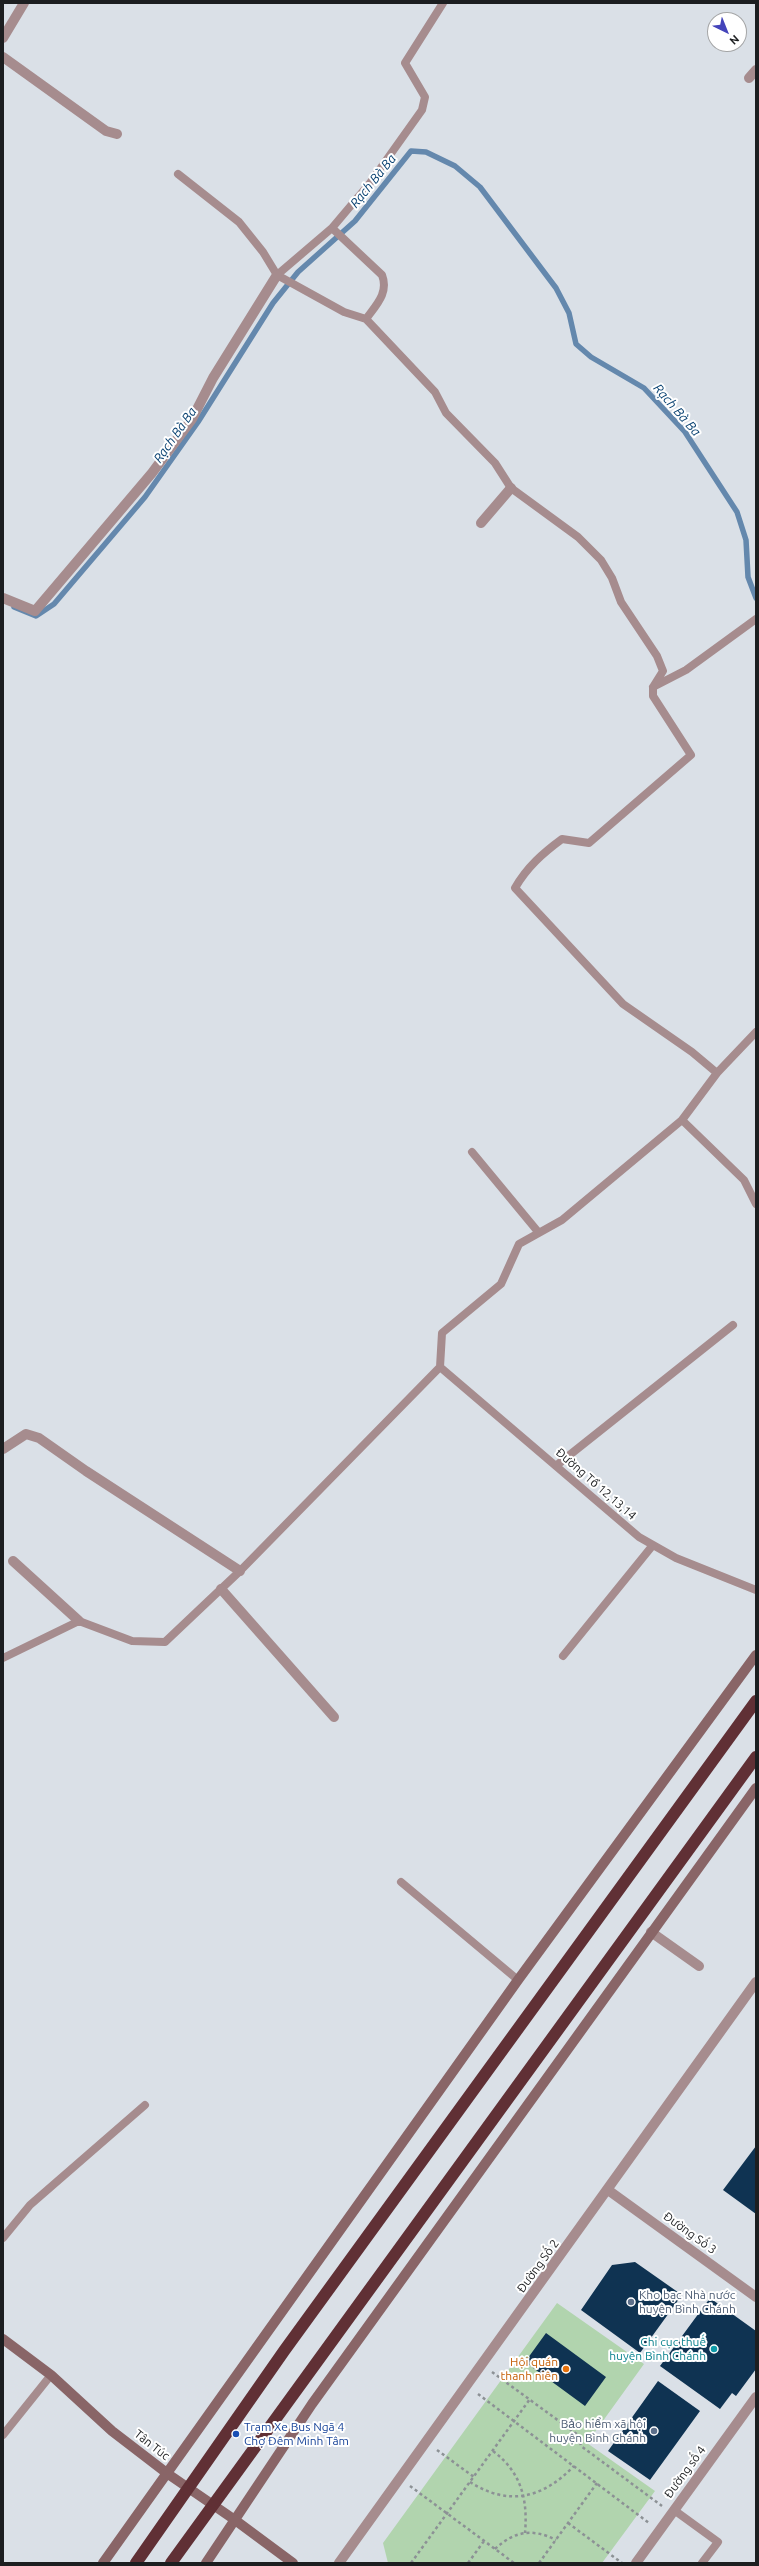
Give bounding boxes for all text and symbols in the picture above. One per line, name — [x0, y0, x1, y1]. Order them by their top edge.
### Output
north arrow — [707, 12, 747, 52]
text: N — [727, 33, 742, 47]
water label: Rạch Bà Ba — [347, 151, 399, 211]
water label: Rạch Bà Ba — [650, 381, 704, 439]
water label: Rạch Bà Ba — [150, 404, 200, 466]
street label: Đường Tổ 12,13,14 — [553, 1445, 639, 1523]
street label: Đường Số 3 — [661, 2209, 719, 2257]
street label: Đường Số 2 — [514, 2237, 562, 2295]
place label: Kho bạc Nhà nước huyện Bình Chánh — [639, 2288, 736, 2316]
marker: Kho bạc Nhà nước huyện Bình Chánh — [626, 2297, 636, 2307]
place label: Chi cục thuế huyện Bình Chánh — [609, 2335, 706, 2363]
marker: Chi cục thuế huyện Bình Chánh — [709, 2344, 719, 2354]
place label: Hội quán thanh niên — [501, 2355, 558, 2383]
marker: Hội quán thanh niên — [561, 2364, 571, 2374]
place label: Bảo hiểm xã hội huyện Bình Chánh — [549, 2417, 646, 2445]
place label: Trạm Xe Bus Ngã 4 Chợ Đêm Minh Tâm — [244, 2420, 349, 2448]
marker: Bảo hiểm xã hội huyện Bình Chánh — [649, 2426, 659, 2436]
street label: Tân Túc — [132, 2427, 172, 2463]
marker: Trạm Xe Bus Ngã 4 Chợ Đêm Minh Tâm — [231, 2429, 241, 2439]
street label: Đường số 4 — [661, 2443, 709, 2501]

